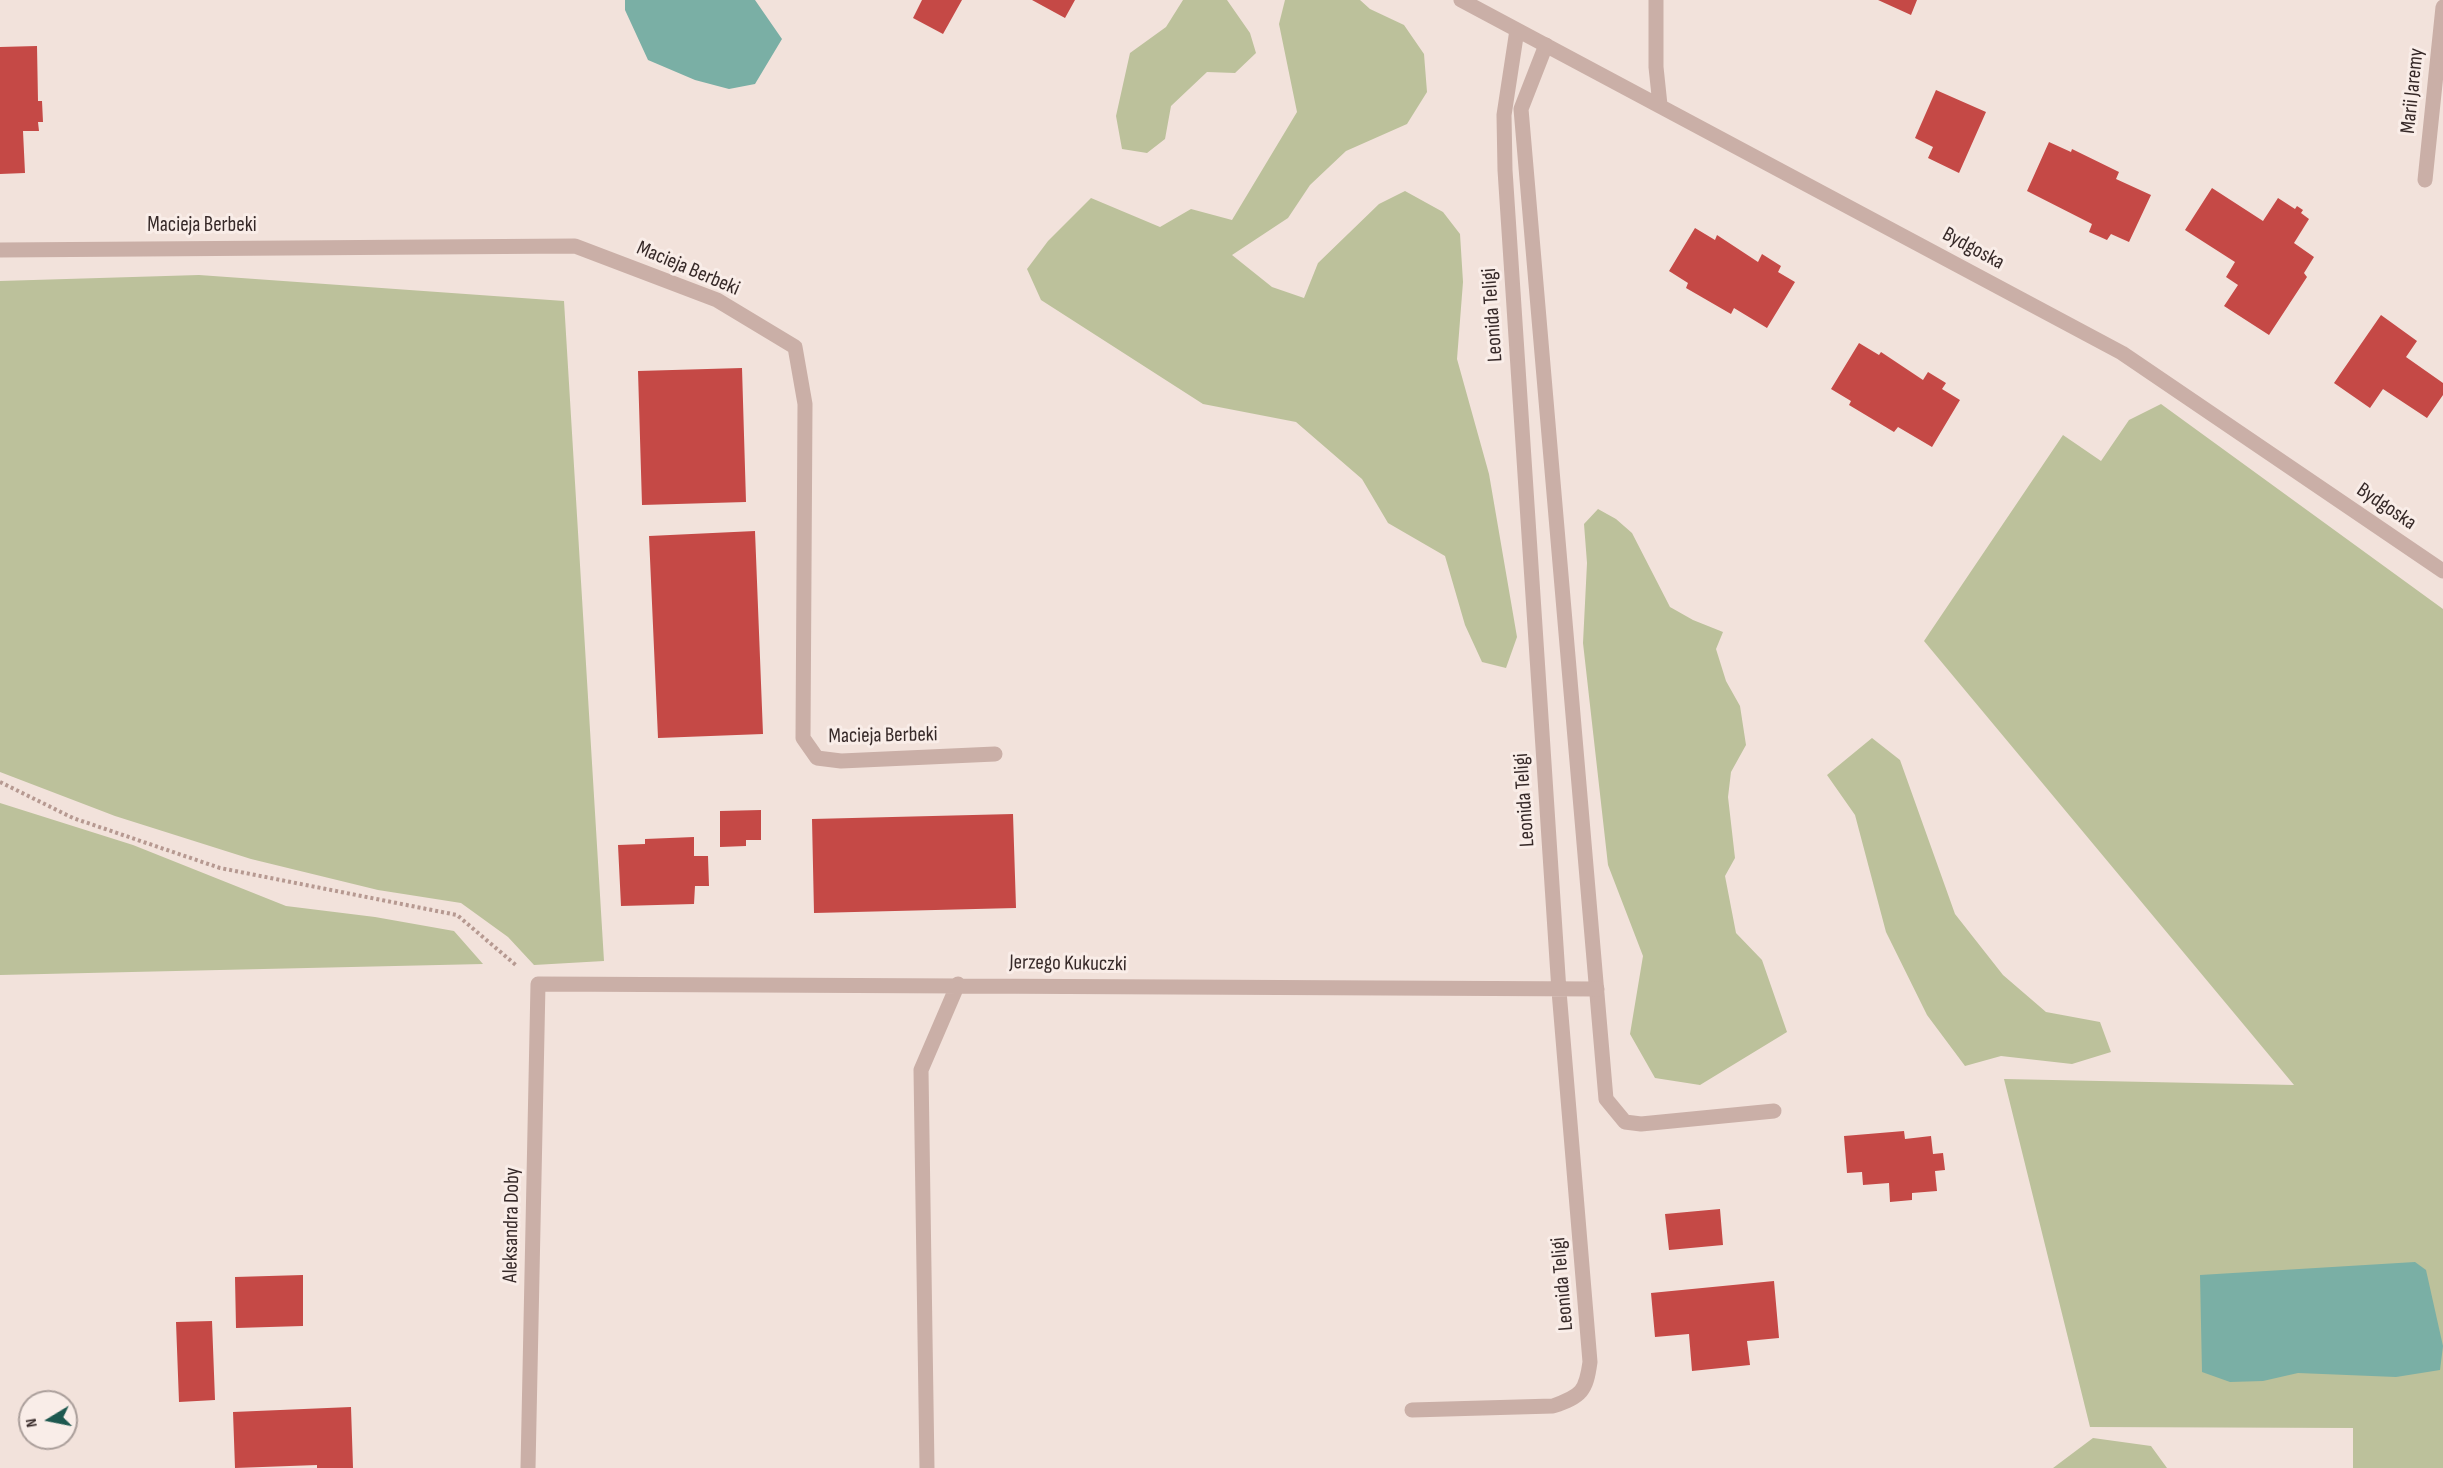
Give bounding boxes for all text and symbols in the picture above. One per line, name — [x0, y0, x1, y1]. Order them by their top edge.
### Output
street label: Marii Jaremy — [2396, 47, 2430, 135]
street label: Macieja Berbeki — [147, 213, 257, 239]
street label: Bydgoska — [1938, 222, 2008, 276]
street label: Macieja Berbeki — [633, 236, 743, 302]
street label: Leonida Teligi — [1477, 267, 1509, 363]
street label: Bydgoska — [2351, 478, 2421, 536]
street label: Macieja Berbeki — [828, 722, 938, 750]
street label: Leonida Teligi — [1509, 752, 1541, 848]
street label: Jerzego Kukuczki — [1009, 950, 1127, 978]
street label: Aleksandra Doby — [498, 1167, 526, 1283]
street label: Leonida Teligi — [1546, 1236, 1580, 1332]
north arrow — [18, 1390, 78, 1450]
text: N — [22, 1417, 42, 1429]

